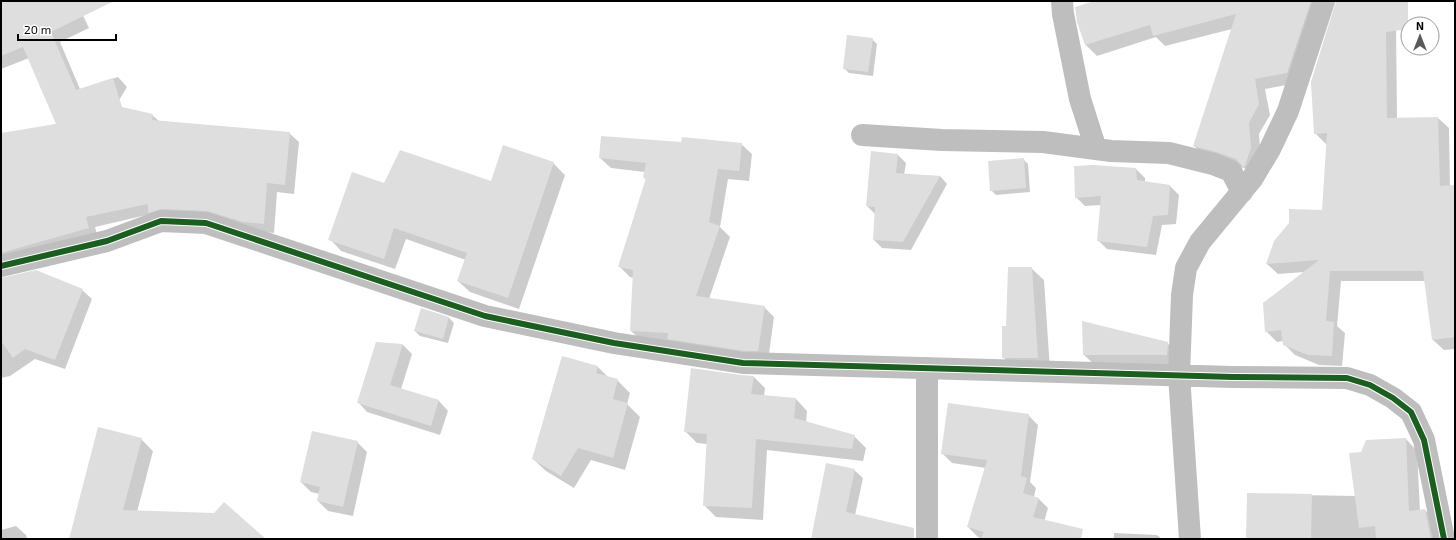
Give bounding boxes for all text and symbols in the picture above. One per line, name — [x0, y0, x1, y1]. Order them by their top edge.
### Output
scale bar — [18, 16, 116, 42]
north arrow — [1400, 16, 1440, 56]
text: N — [1416, 19, 1424, 32]
text: 20 m — [24, 22, 51, 36]

